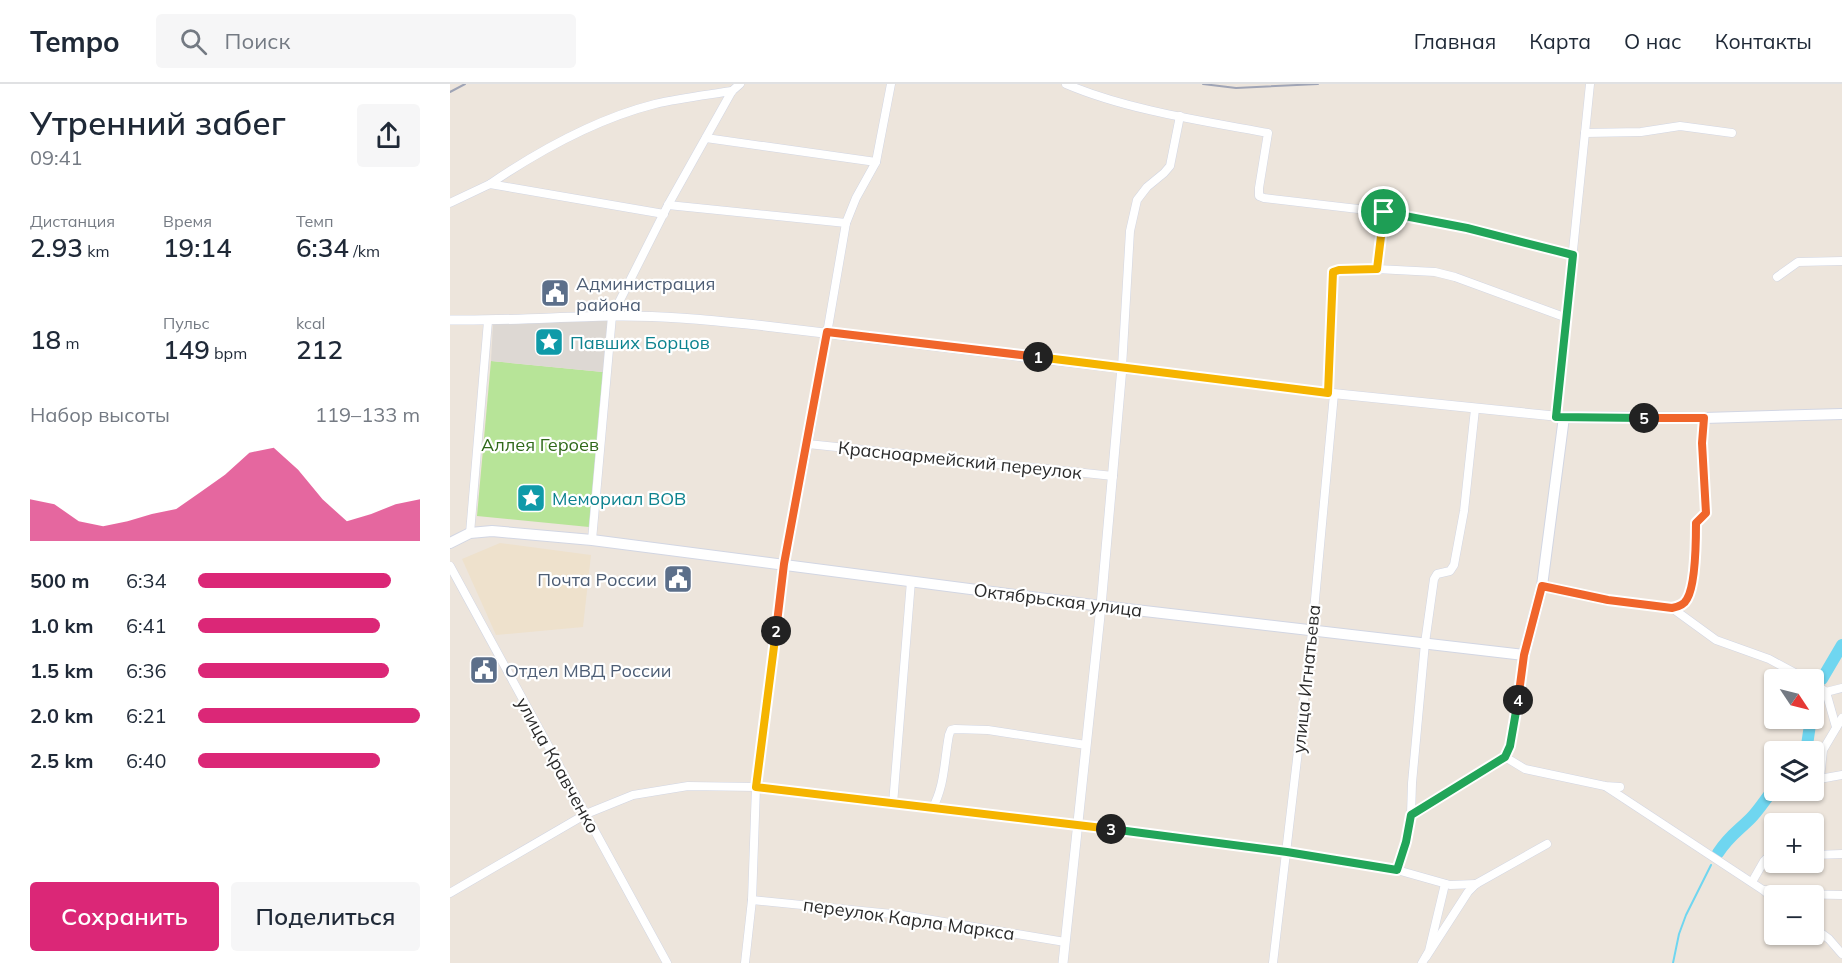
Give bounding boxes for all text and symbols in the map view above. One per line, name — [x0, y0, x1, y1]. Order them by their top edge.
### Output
search box — [156, 14, 576, 68]
text: Tempo — [30, 24, 120, 59]
icon: search — [177, 25, 210, 58]
text: Поиск — [225, 27, 290, 55]
text: Главная — [1414, 28, 1496, 54]
text: Карта — [1529, 28, 1591, 54]
text: О нас — [1624, 28, 1682, 54]
text: Контакты — [1715, 28, 1812, 54]
text: Утренний забег — [30, 102, 286, 143]
button: share — [357, 104, 420, 167]
text: 09:41 — [30, 145, 83, 170]
pin — [1358, 186, 1409, 237]
icon: arrive — [1367, 195, 1400, 228]
text: Дистанция — [30, 211, 115, 231]
text: Время — [163, 211, 212, 231]
text: Темп — [296, 211, 334, 231]
text: 2.93 — [30, 231, 83, 264]
text: 19:14 — [163, 231, 232, 264]
text: 6:34 — [296, 231, 349, 264]
text: km — [83, 241, 109, 261]
text: /km — [349, 241, 380, 261]
place label: Администрация района — [576, 272, 715, 316]
public building icon: Администрация района — [539, 277, 571, 309]
text: Пульс — [163, 313, 210, 333]
text: kcal — [296, 313, 325, 333]
text: 18 — [30, 323, 61, 356]
place icon: Павших Борцов — [533, 326, 565, 358]
place label: Павших Борцов — [570, 331, 710, 354]
text: m — [61, 333, 79, 353]
text: 149 — [163, 333, 210, 366]
text: 212 — [296, 333, 343, 366]
pin: 1 — [1023, 342, 1053, 372]
text: bpm — [210, 343, 247, 363]
text: 1 — [1033, 347, 1043, 367]
text: Набор высоты — [30, 402, 170, 427]
text: 119–133 m — [315, 402, 420, 427]
pin: 5 — [1629, 403, 1659, 433]
text: 5 — [1639, 408, 1649, 428]
park label: Аллея Героев — [481, 433, 599, 456]
street label: Красноармейский переулок — [837, 436, 1083, 484]
place icon: Мемориал ВОВ — [515, 482, 547, 514]
place label: Мемориал ВОВ — [552, 487, 686, 510]
public building icon: Почта России — [662, 563, 694, 595]
text: 500 m — [30, 568, 89, 593]
text: 6:34 — [126, 568, 167, 593]
place label: Почта России — [537, 568, 657, 591]
street label: Октябрьская улица — [972, 578, 1144, 622]
street label: улица Игнатьева — [1287, 603, 1325, 755]
text: 1.0 km — [30, 613, 93, 638]
text: 6:41 — [126, 613, 167, 638]
pin: 2 — [761, 616, 791, 646]
text: 2 — [771, 621, 781, 641]
public building icon: Отдел МВД России — [468, 654, 500, 686]
text: 1.5 km — [30, 658, 93, 683]
text: 6:36 — [126, 658, 167, 683]
place label: Отдел МВД России — [505, 659, 672, 682]
north arrow — [1764, 669, 1824, 729]
map controls — [1764, 669, 1824, 945]
pin: 4 — [1503, 685, 1533, 715]
text: 4 — [1513, 690, 1523, 710]
street label: улица Кравченко — [511, 693, 605, 837]
text: 2.0 km — [30, 703, 93, 728]
text: 6:21 — [126, 703, 167, 728]
button: layers — [1764, 741, 1824, 801]
text: 2.5 km — [30, 748, 93, 773]
text: 6:40 — [126, 748, 167, 773]
button: + — [1764, 813, 1824, 873]
pin: 3 — [1096, 814, 1126, 844]
text: 3 — [1106, 819, 1116, 839]
button: Сохранить — [30, 882, 219, 951]
button: Поделиться — [231, 882, 420, 951]
button: − — [1764, 885, 1824, 945]
street label: переулок Карла Маркса — [802, 893, 1016, 945]

